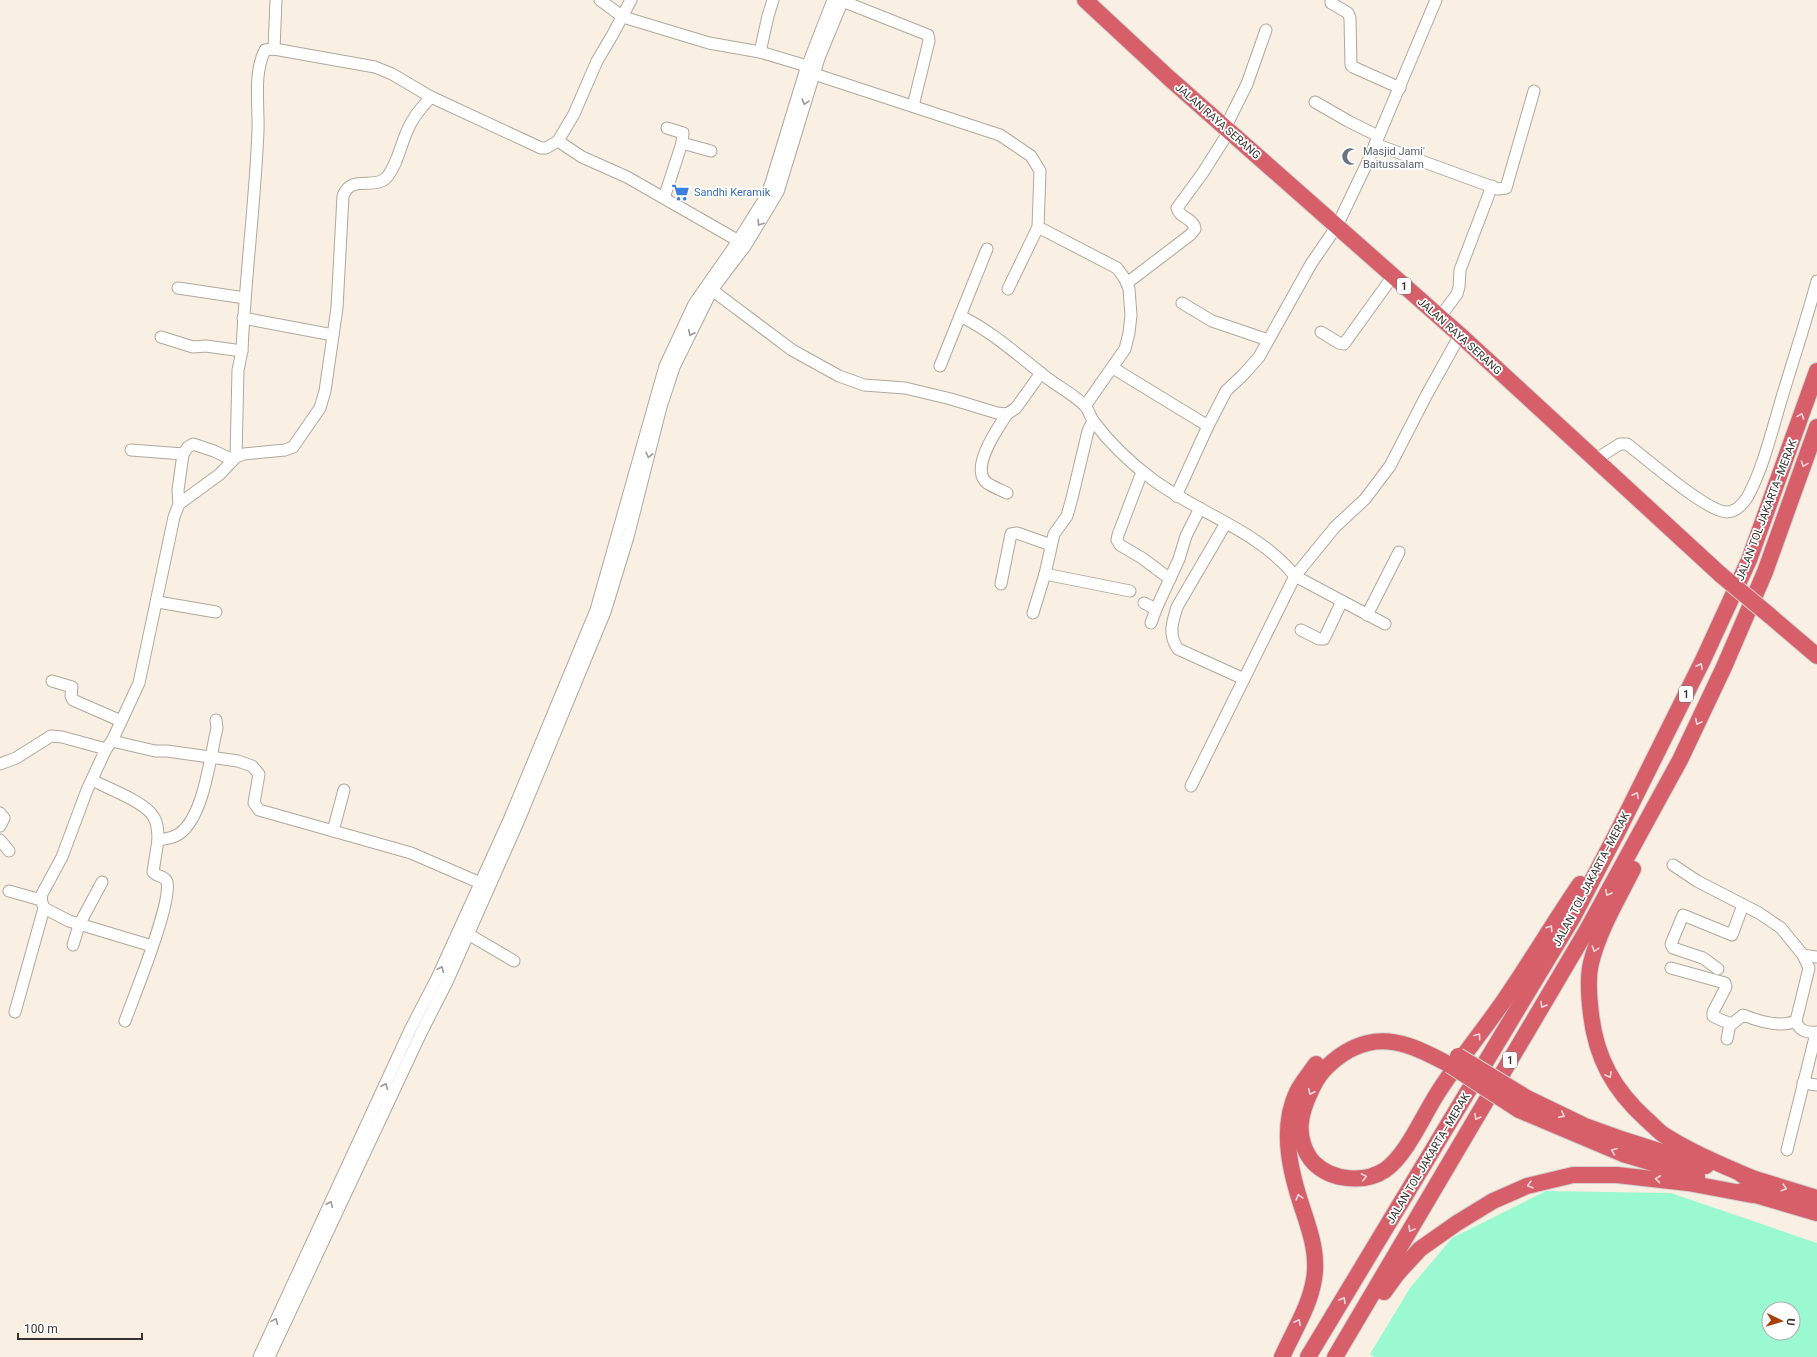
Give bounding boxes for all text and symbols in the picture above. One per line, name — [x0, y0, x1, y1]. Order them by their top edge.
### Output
street label: JALAN RAYA SERANG — [1172, 81, 1263, 162]
one-way arrow — [801, 99, 810, 106]
place label: Masjid Jami' Baitussalam — [1363, 145, 1425, 171]
mosque icon: Masjid Jami' Baitussalam — [1340, 147, 1360, 167]
supermarket icon: Sandhi Keramik — [671, 182, 691, 202]
place label: Sandhi Keramik — [694, 186, 771, 199]
one-way arrow — [757, 219, 765, 226]
road number: 1 — [1397, 278, 1411, 294]
street label: JALAN RAYA SERANG — [1415, 295, 1504, 377]
one-way arrow — [688, 329, 696, 336]
one-way arrow — [1796, 413, 1805, 420]
street label: JALAN TOL JAKARTA–MERAK — [1733, 438, 1799, 583]
one-way arrow — [646, 452, 654, 459]
one-way arrow — [1800, 460, 1809, 467]
one-way arrow — [1695, 663, 1703, 670]
road number: 1 — [1679, 686, 1693, 702]
one-way arrow — [1695, 717, 1703, 725]
one-way arrow — [1631, 792, 1638, 799]
street label: JALAN TOL JAKARTA–MERAK — [1550, 810, 1632, 949]
one-way arrow — [1605, 889, 1612, 896]
one-way arrow — [1545, 925, 1553, 932]
one-way arrow — [1592, 945, 1600, 952]
one-way arrow — [436, 965, 444, 973]
one-way arrow — [1540, 1001, 1547, 1008]
one-way arrow — [1473, 1034, 1480, 1041]
road number: 1 — [1503, 1052, 1517, 1068]
one-way arrow — [1605, 1070, 1612, 1078]
one-way arrow — [380, 1083, 388, 1090]
one-way arrow — [1308, 1088, 1316, 1096]
street label: JALAN TOL JAKARTA–MERAK — [1384, 1090, 1473, 1226]
one-way arrow — [1558, 1110, 1565, 1118]
one-way arrow — [1474, 1113, 1481, 1120]
one-way arrow — [1611, 1147, 1618, 1155]
one-way arrow — [1361, 1174, 1367, 1182]
one-way arrow — [1655, 1175, 1661, 1184]
one-way arrow — [1527, 1180, 1534, 1189]
one-way arrow — [1781, 1183, 1788, 1192]
one-way arrow — [1295, 1194, 1304, 1201]
one-way arrow — [325, 1200, 333, 1208]
one-way arrow — [1408, 1225, 1415, 1232]
one-way arrow — [1338, 1297, 1345, 1304]
north arrow — [1761, 1301, 1801, 1341]
scale bar — [18, 1315, 142, 1341]
one-way arrow — [270, 1318, 278, 1326]
text: U — [1784, 1318, 1797, 1326]
one-way arrow — [1293, 1319, 1301, 1326]
text: 100 m — [24, 1322, 58, 1336]

